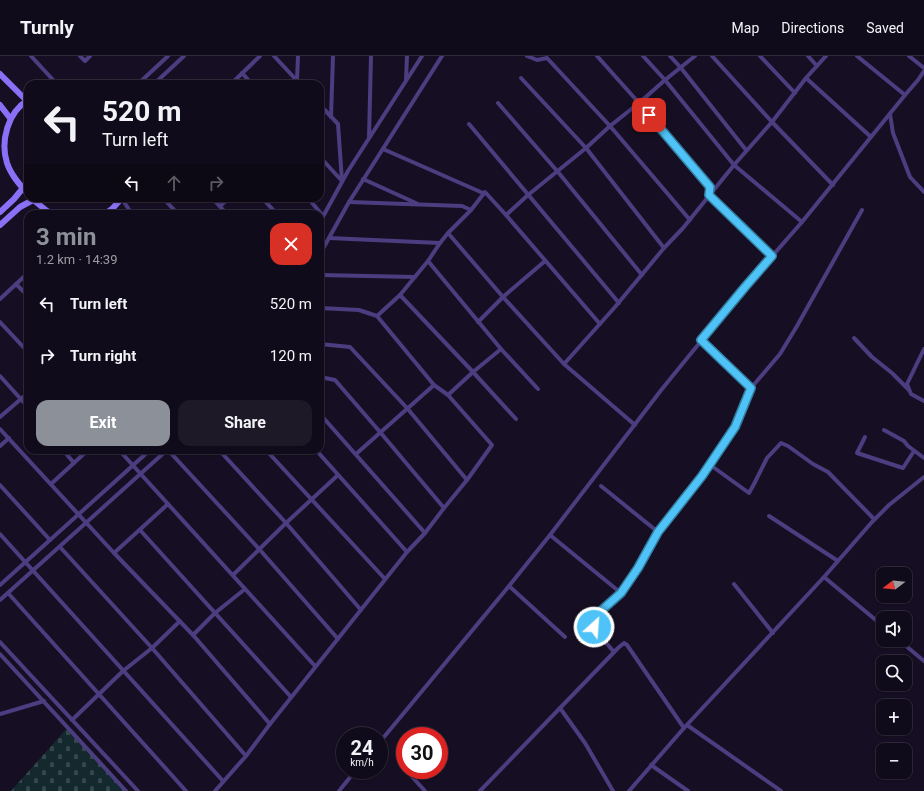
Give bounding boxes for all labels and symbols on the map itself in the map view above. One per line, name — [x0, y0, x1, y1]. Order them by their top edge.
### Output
pin — [632, 98, 666, 132]
north arrow — [876, 567, 912, 603]
position arrow — [573, 606, 615, 648]
speed limit sign: 30 — [396, 727, 448, 779]

